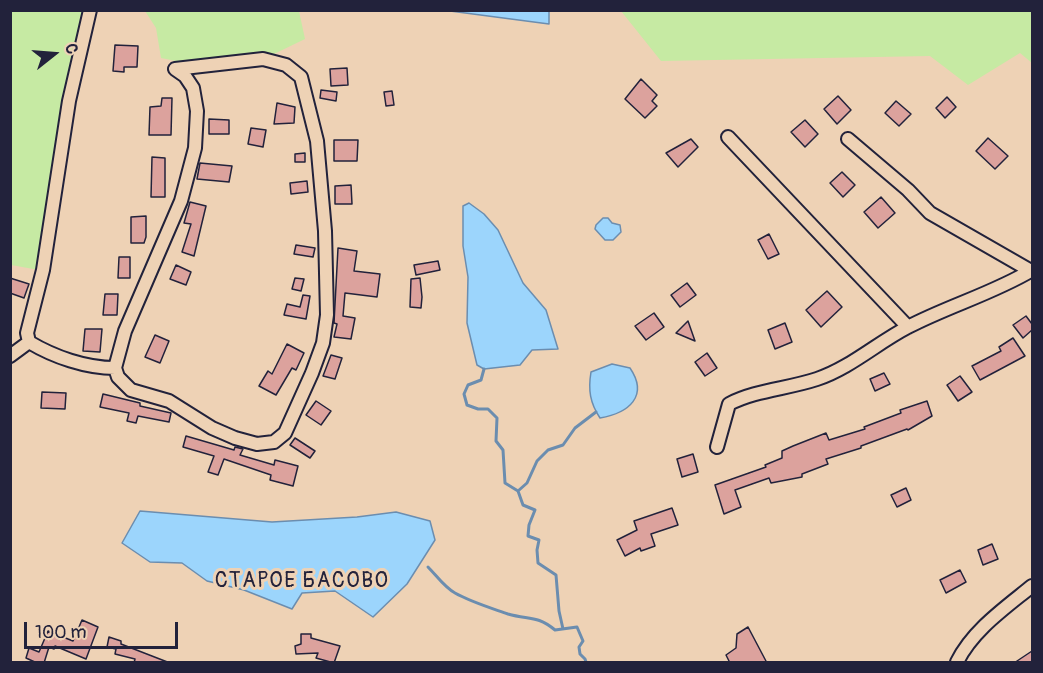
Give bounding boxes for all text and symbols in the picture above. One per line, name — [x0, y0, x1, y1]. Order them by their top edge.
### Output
north arrow — [24, 24, 84, 84]
text: С — [60, 41, 82, 56]
district label: СТАРОЕ БАСОВО — [215, 569, 389, 595]
scale bar — [27, 610, 182, 648]
text: 100 m — [35, 621, 87, 644]

